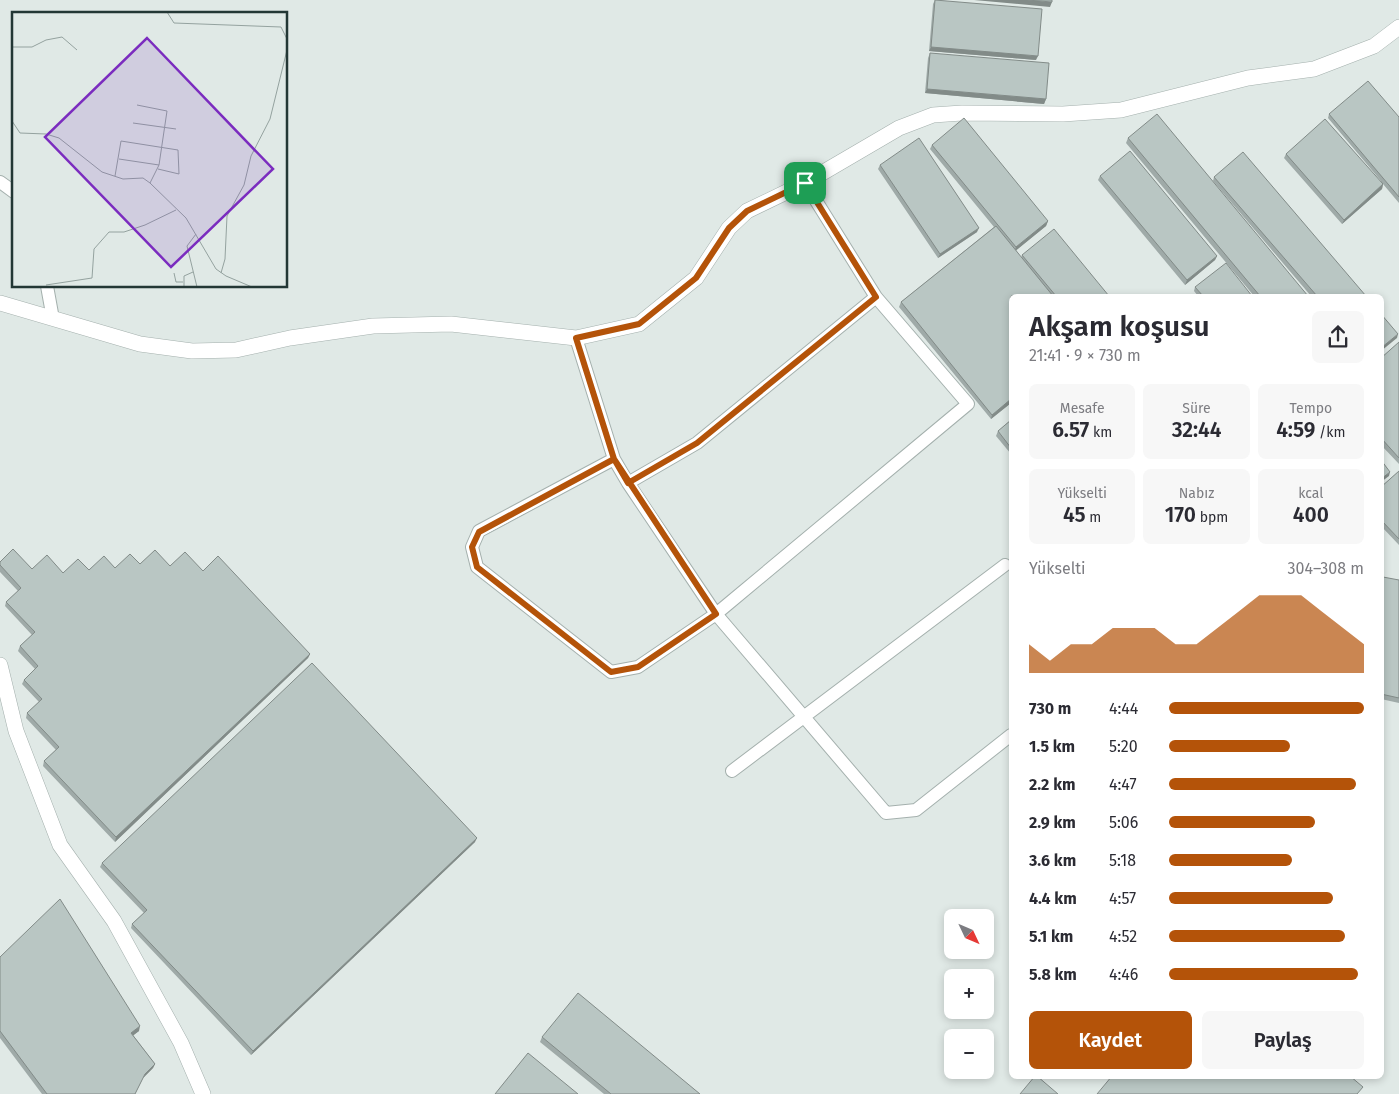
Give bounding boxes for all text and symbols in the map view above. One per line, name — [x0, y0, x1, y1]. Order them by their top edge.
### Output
inset map — [12, 12, 288, 288]
pin — [784, 162, 826, 204]
icon: arrive — [791, 169, 819, 197]
text: Akşam koşusu — [1029, 310, 1210, 343]
button: share — [1312, 311, 1364, 363]
text: 21:41 · 9 × 730 m — [1029, 346, 1141, 365]
text: Mesafe — [1060, 400, 1105, 417]
text: Süre — [1182, 400, 1211, 417]
text: Tempo — [1290, 400, 1332, 417]
text: 6.57 — [1052, 417, 1089, 443]
text: 32:44 — [1172, 417, 1221, 443]
text: 4:59 — [1276, 417, 1315, 443]
text: km — [1089, 424, 1112, 441]
text: /km — [1315, 424, 1346, 441]
text: Yükselti — [1057, 485, 1107, 502]
text: Nabız — [1179, 485, 1214, 502]
text: kcal — [1298, 485, 1323, 502]
text: 45 — [1063, 502, 1086, 528]
text: 170 — [1165, 502, 1196, 528]
text: 400 — [1293, 502, 1329, 528]
text: m — [1086, 509, 1101, 526]
text: bpm — [1196, 509, 1228, 526]
text: Yükselti — [1029, 559, 1086, 578]
text: 304–308 m — [1288, 559, 1364, 578]
text: 730 m — [1029, 699, 1071, 718]
text: 4:44 — [1109, 699, 1138, 718]
text: 1.5 km — [1029, 737, 1075, 756]
text: 5:20 — [1109, 737, 1138, 756]
text: 2.2 km — [1029, 775, 1076, 794]
text: 4:47 — [1109, 775, 1137, 794]
text: 2.9 km — [1029, 813, 1076, 832]
text: 5:06 — [1109, 813, 1138, 832]
text: 3.6 km — [1029, 851, 1076, 870]
text: 5:18 — [1109, 851, 1136, 870]
text: 4.4 km — [1029, 889, 1077, 908]
text: 4:57 — [1109, 889, 1136, 908]
north arrow — [944, 909, 994, 959]
map controls — [944, 909, 994, 1079]
text: 5.1 km — [1029, 927, 1073, 946]
text: 4:52 — [1109, 927, 1137, 946]
text: 5.8 km — [1029, 965, 1077, 984]
text: 4:46 — [1109, 965, 1138, 984]
button: + — [944, 969, 994, 1019]
button: Kaydet — [1029, 1011, 1192, 1069]
button: Paylaş — [1202, 1011, 1364, 1069]
button: − — [944, 1029, 994, 1079]

